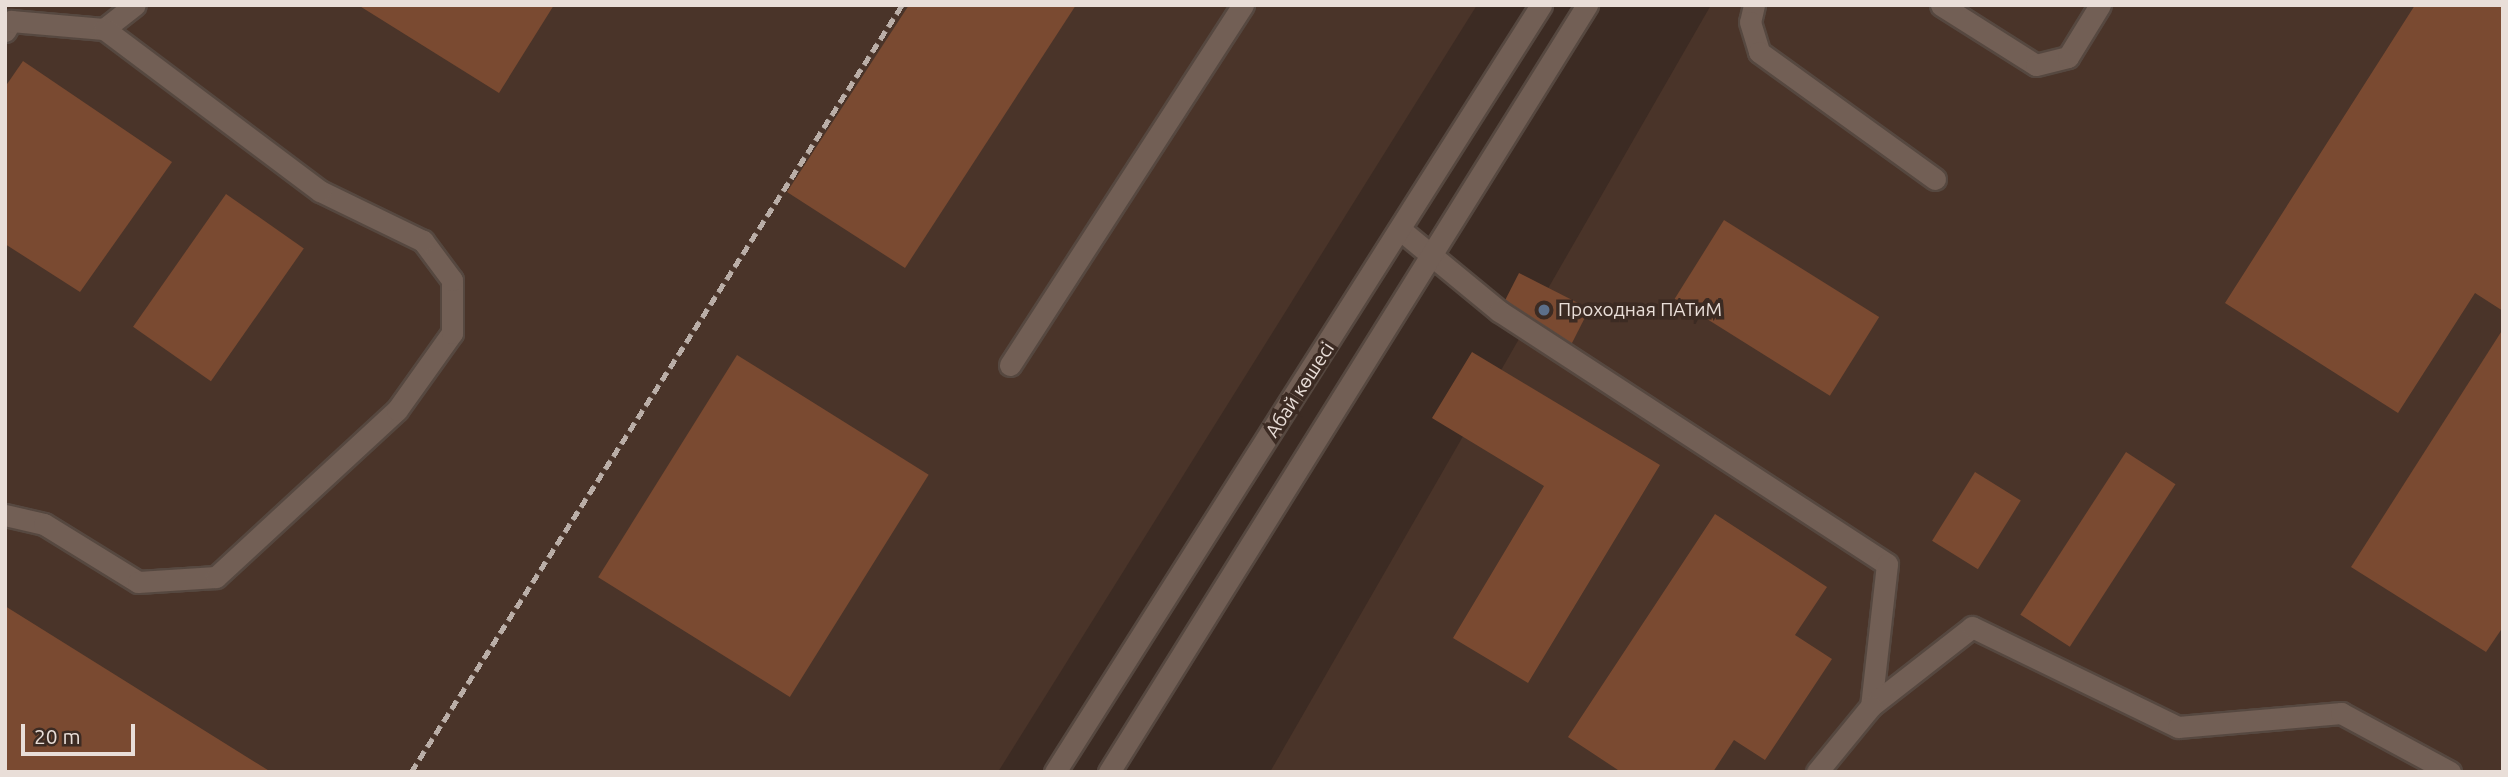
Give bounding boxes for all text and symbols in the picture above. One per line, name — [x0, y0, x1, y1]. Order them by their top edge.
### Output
place label: Проходная ПАТиМ — [1558, 299, 1722, 321]
marker: Проходная ПАТиМ — [1536, 302, 1552, 318]
street label: Абай көшесі — [1261, 338, 1339, 442]
scale bar — [24, 710, 138, 754]
text: 20 m — [34, 724, 81, 748]

